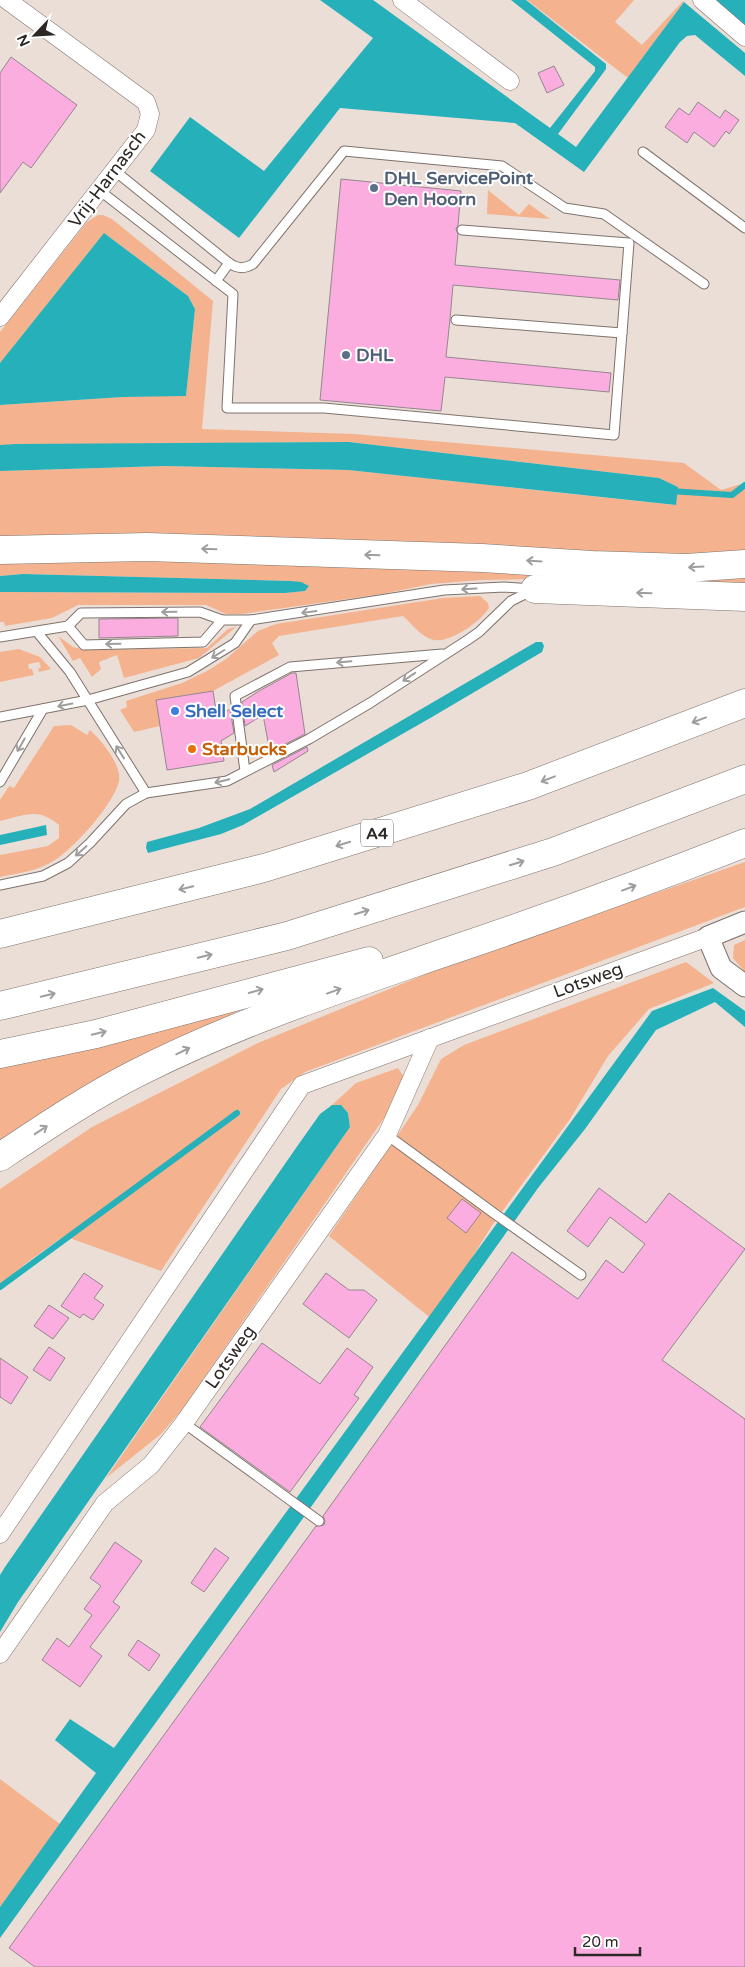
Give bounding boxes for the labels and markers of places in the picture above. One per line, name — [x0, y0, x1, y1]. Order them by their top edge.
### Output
place label: DHL ServicePoint Den Hoorn — [384, 167, 533, 210]
marker: DHL ServicePoint Den Hoorn — [368, 182, 380, 194]
place label: DHL — [356, 344, 394, 366]
marker: DHL — [340, 349, 352, 361]
place label: Shell Select — [185, 700, 283, 722]
marker: Shell Select — [169, 705, 181, 717]
place label: Starbucks — [202, 738, 287, 760]
marker: Starbucks — [186, 743, 198, 755]

